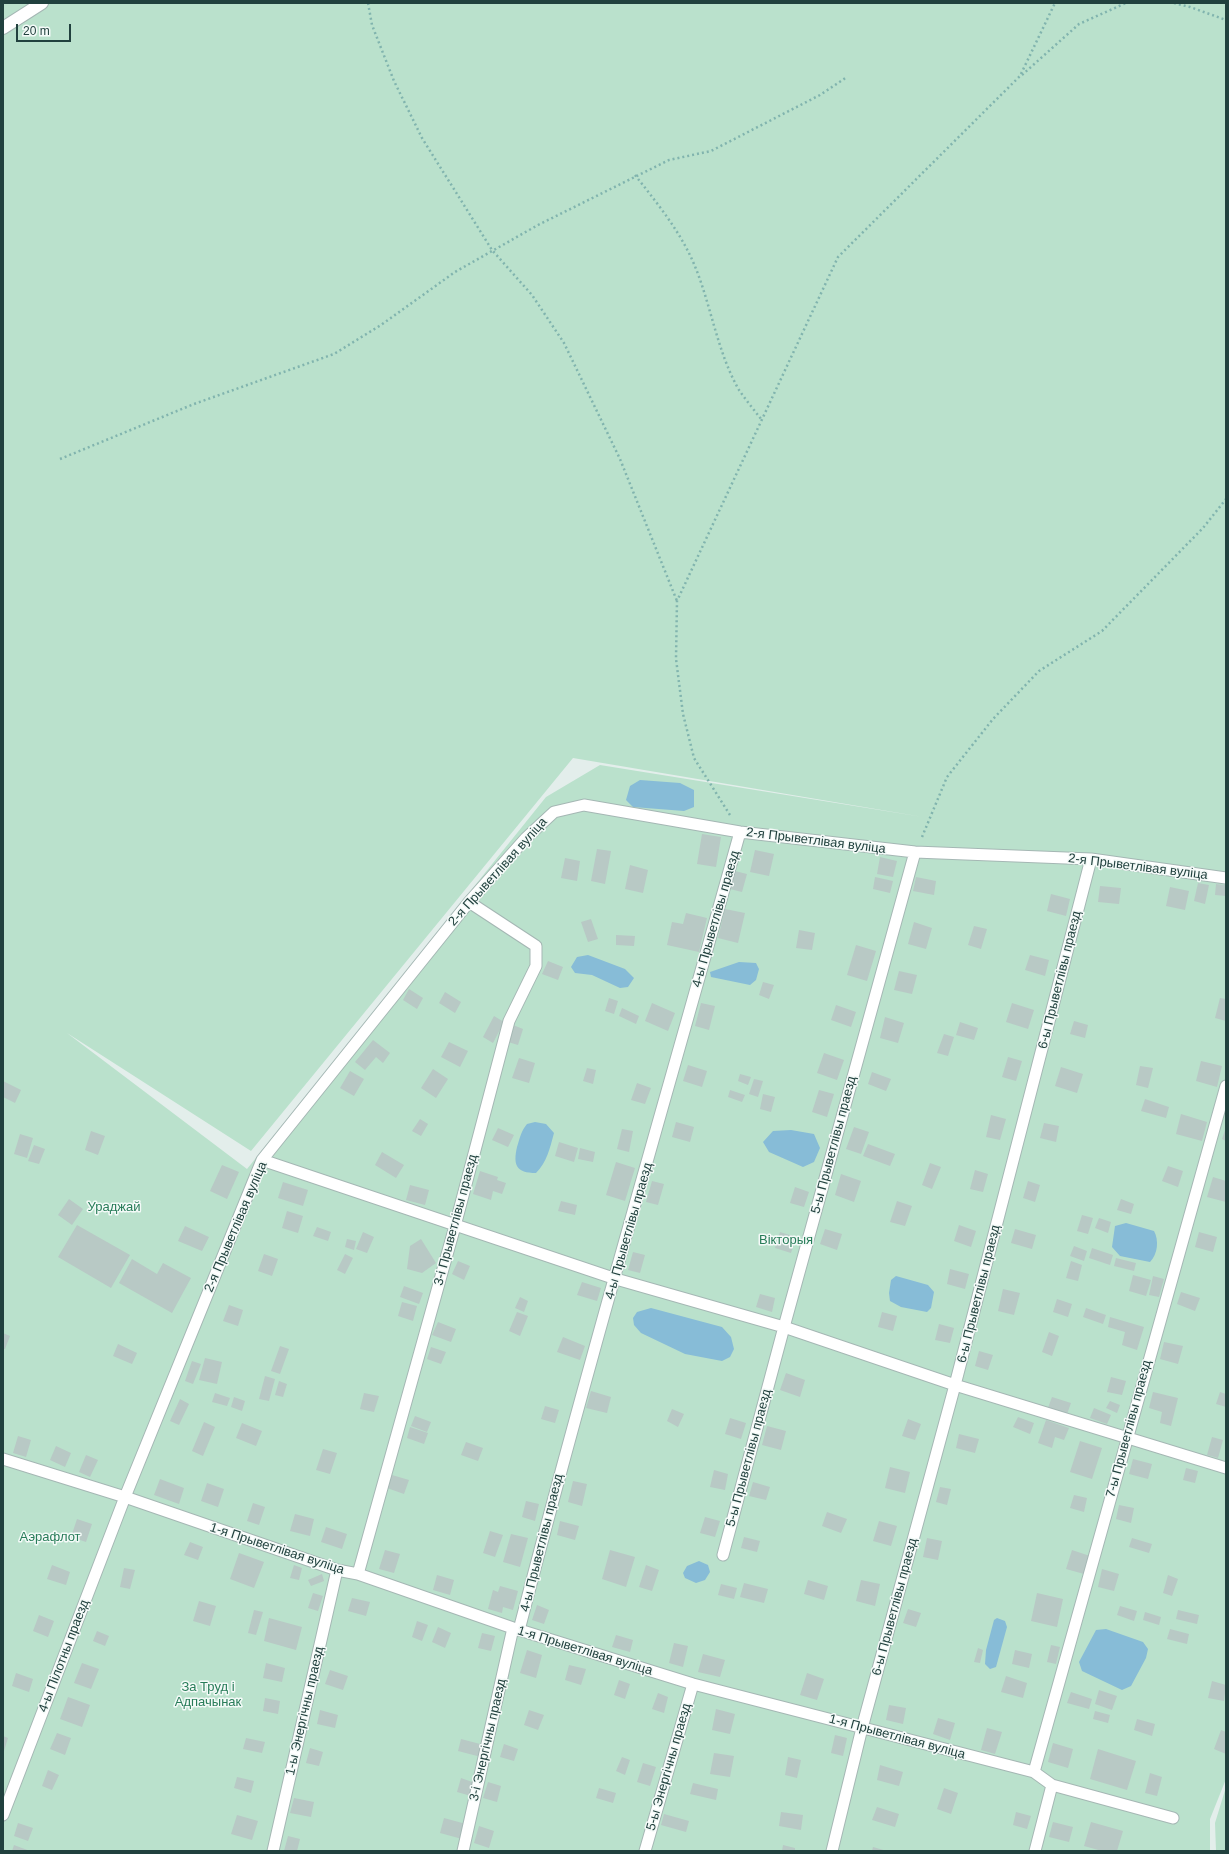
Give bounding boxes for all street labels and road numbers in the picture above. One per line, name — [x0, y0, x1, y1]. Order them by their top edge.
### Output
street label: 2-я Прыветлівая вуліца — [445, 815, 551, 929]
street label: 2-я Прыветлівая вуліца — [745, 825, 887, 857]
street label: 4-ы Прыветлівы праезд — [689, 849, 743, 989]
street label: 2-я Прыветлівая вуліца — [1067, 851, 1209, 883]
street label: 6-ы Прыветлівы праезд — [1035, 909, 1085, 1051]
street label: 5-ы Прыветлівы праезд — [808, 1075, 860, 1215]
street label: 3-і Прыветлівы праезд — [431, 1153, 481, 1287]
street label: 2-я Прыветлівая вуліца — [201, 1159, 271, 1295]
street label: 4-ы Прыветлівы праезд — [602, 1161, 656, 1301]
street label: 6-ы Прыветлівы праезд — [954, 1223, 1004, 1365]
street label: 7-ы Прыветлівы праезд — [1103, 1359, 1155, 1499]
street label: 5-ы Прыветлівы праезд — [723, 1388, 775, 1528]
street label: 4-ы Прыветлівы праезд — [517, 1472, 567, 1614]
street label: 1-я Прыветлівая вуліца — [208, 1520, 346, 1578]
street label: 6-ы Прыветлівы праезд — [869, 1537, 921, 1677]
street label: 4-ы Пілотны праезд — [35, 1598, 93, 1714]
street label: 1-я Прыветлівая вуліца — [516, 1623, 654, 1679]
street label: 1-ы Энергічны праезд — [283, 1645, 327, 1777]
street label: 3-і Энергічны праезд — [466, 1677, 510, 1803]
street label: 5-ы Энергічны праезд — [643, 1702, 695, 1832]
street label: 1-я Прыветлівая вуліца — [827, 1711, 967, 1763]

